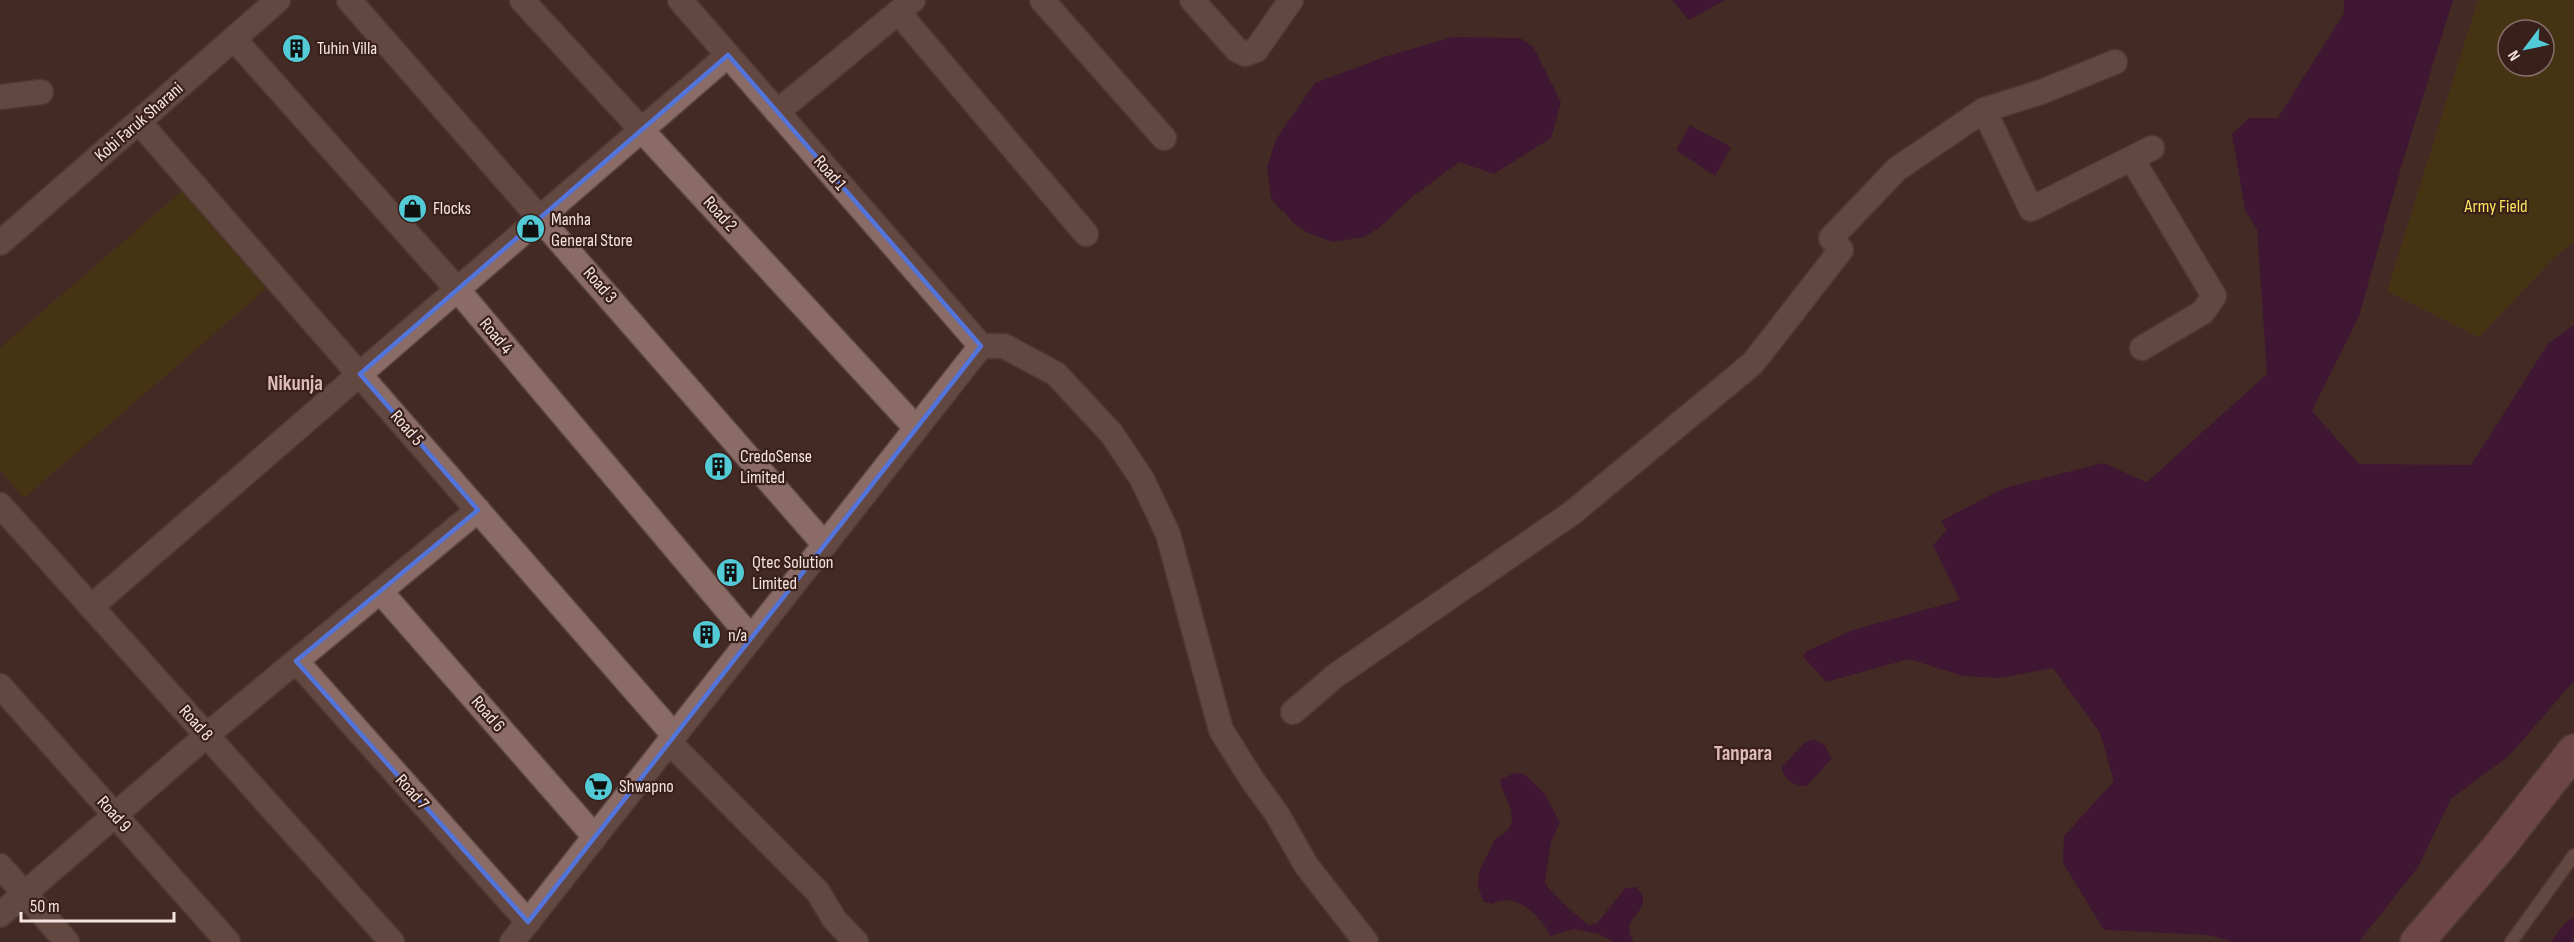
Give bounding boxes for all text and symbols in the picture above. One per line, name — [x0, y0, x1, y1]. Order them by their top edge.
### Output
north arrow — [2496, 18, 2556, 78]
building icon: Tuhin Villa — [280, 32, 312, 64]
place label: Tuhin Villa — [317, 38, 377, 59]
text: N — [2504, 46, 2525, 64]
street label: Kobi Faruk Sharani — [91, 78, 187, 166]
street label: Road 1 — [809, 151, 851, 195]
shop icon: Flocks — [396, 192, 428, 224]
street label: Road 2 — [699, 192, 741, 236]
park label: Army Field — [2463, 196, 2528, 217]
place label: Flocks — [433, 198, 471, 219]
place label: Manha General Store — [551, 209, 633, 251]
shop icon: Manha General Store — [514, 213, 546, 245]
street label: Road 3 — [579, 263, 621, 307]
street label: Road 4 — [475, 314, 517, 359]
district label: Nikunja — [267, 371, 323, 396]
street label: Road 5 — [386, 406, 428, 450]
place label: CredoSense Limited — [740, 446, 812, 488]
building icon: CredoSense Limited — [703, 450, 735, 482]
place label: Qtec Solution Limited — [752, 552, 834, 594]
building icon: Qtec Solution Limited — [715, 556, 747, 588]
building icon: n/a — [691, 619, 723, 651]
place label: n/a — [728, 625, 747, 646]
street label: Road 6 — [467, 692, 509, 736]
street label: Road 8 — [175, 701, 218, 745]
district label: Tanpara — [1714, 741, 1772, 766]
street label: Road 7 — [391, 770, 434, 814]
supermarket icon: Shwapno — [582, 770, 614, 802]
place label: Shwapno — [619, 776, 674, 797]
street label: Road 9 — [93, 792, 135, 836]
scale bar — [21, 885, 174, 923]
text: 50 m — [30, 896, 60, 917]

